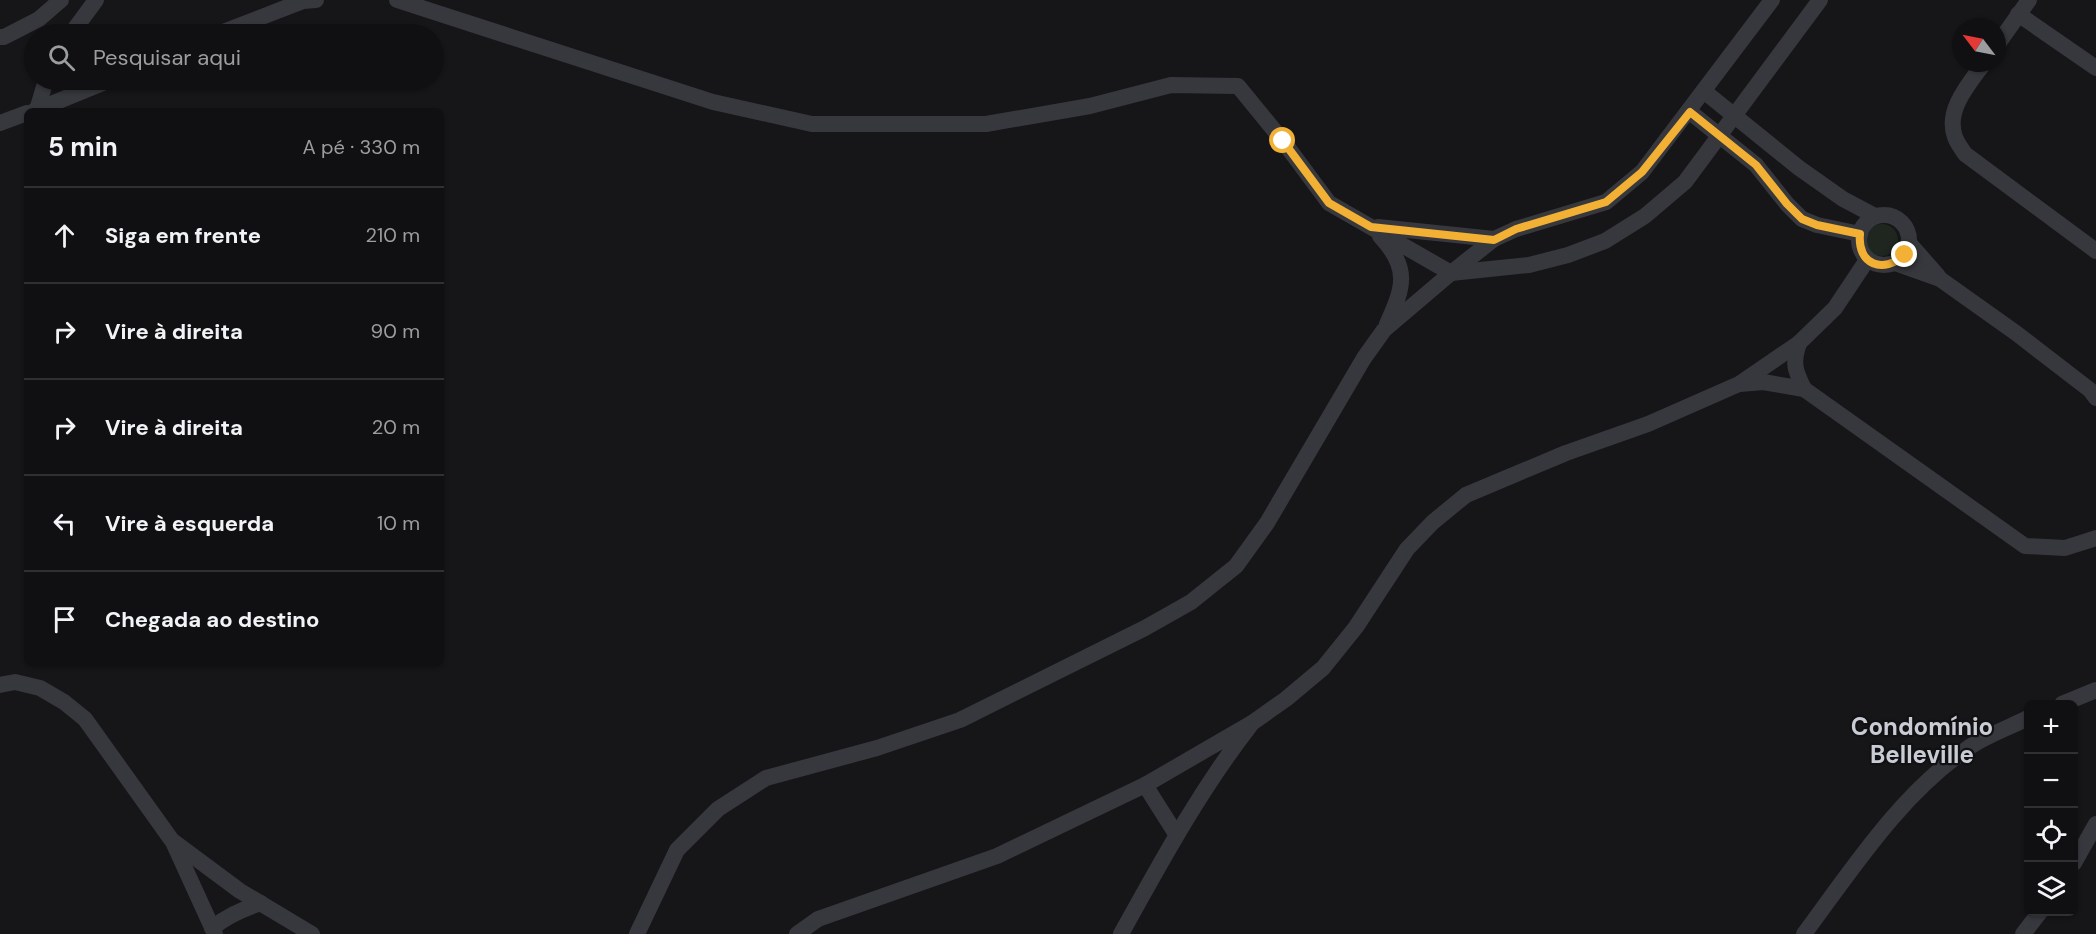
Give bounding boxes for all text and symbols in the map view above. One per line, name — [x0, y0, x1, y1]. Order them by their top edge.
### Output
north arrow — [1952, 18, 2006, 72]
search box — [24, 24, 444, 90]
icon: search — [45, 41, 78, 74]
text: Pesquisar aqui — [93, 43, 241, 72]
route start — [1269, 127, 1295, 153]
text: 5 min — [48, 130, 118, 164]
text: A pé · 330 m — [302, 134, 420, 160]
icon: ahead — [48, 219, 81, 252]
text: Siga em frente — [105, 221, 261, 250]
text: 210 m — [365, 222, 420, 248]
route end — [1891, 241, 1917, 267]
icon: right — [48, 315, 81, 348]
text: Vire à direita — [105, 317, 243, 346]
text: 90 m — [371, 318, 420, 344]
icon: right — [48, 411, 81, 444]
text: Vire à direita — [105, 413, 243, 442]
text: 20 m — [372, 414, 420, 440]
icon: left — [48, 507, 81, 540]
text: Vire à esquerda — [105, 509, 274, 538]
text: 10 m — [377, 510, 420, 536]
icon: arrive — [48, 603, 81, 636]
text: Chegada ao destino — [105, 605, 319, 634]
map controls — [2024, 700, 2078, 916]
button: + — [2024, 700, 2078, 754]
district label: Condomínio Belleville — [1851, 711, 1993, 770]
button: − — [2024, 754, 2078, 808]
button: locate — [2024, 808, 2078, 862]
button: layers — [2024, 862, 2078, 916]

